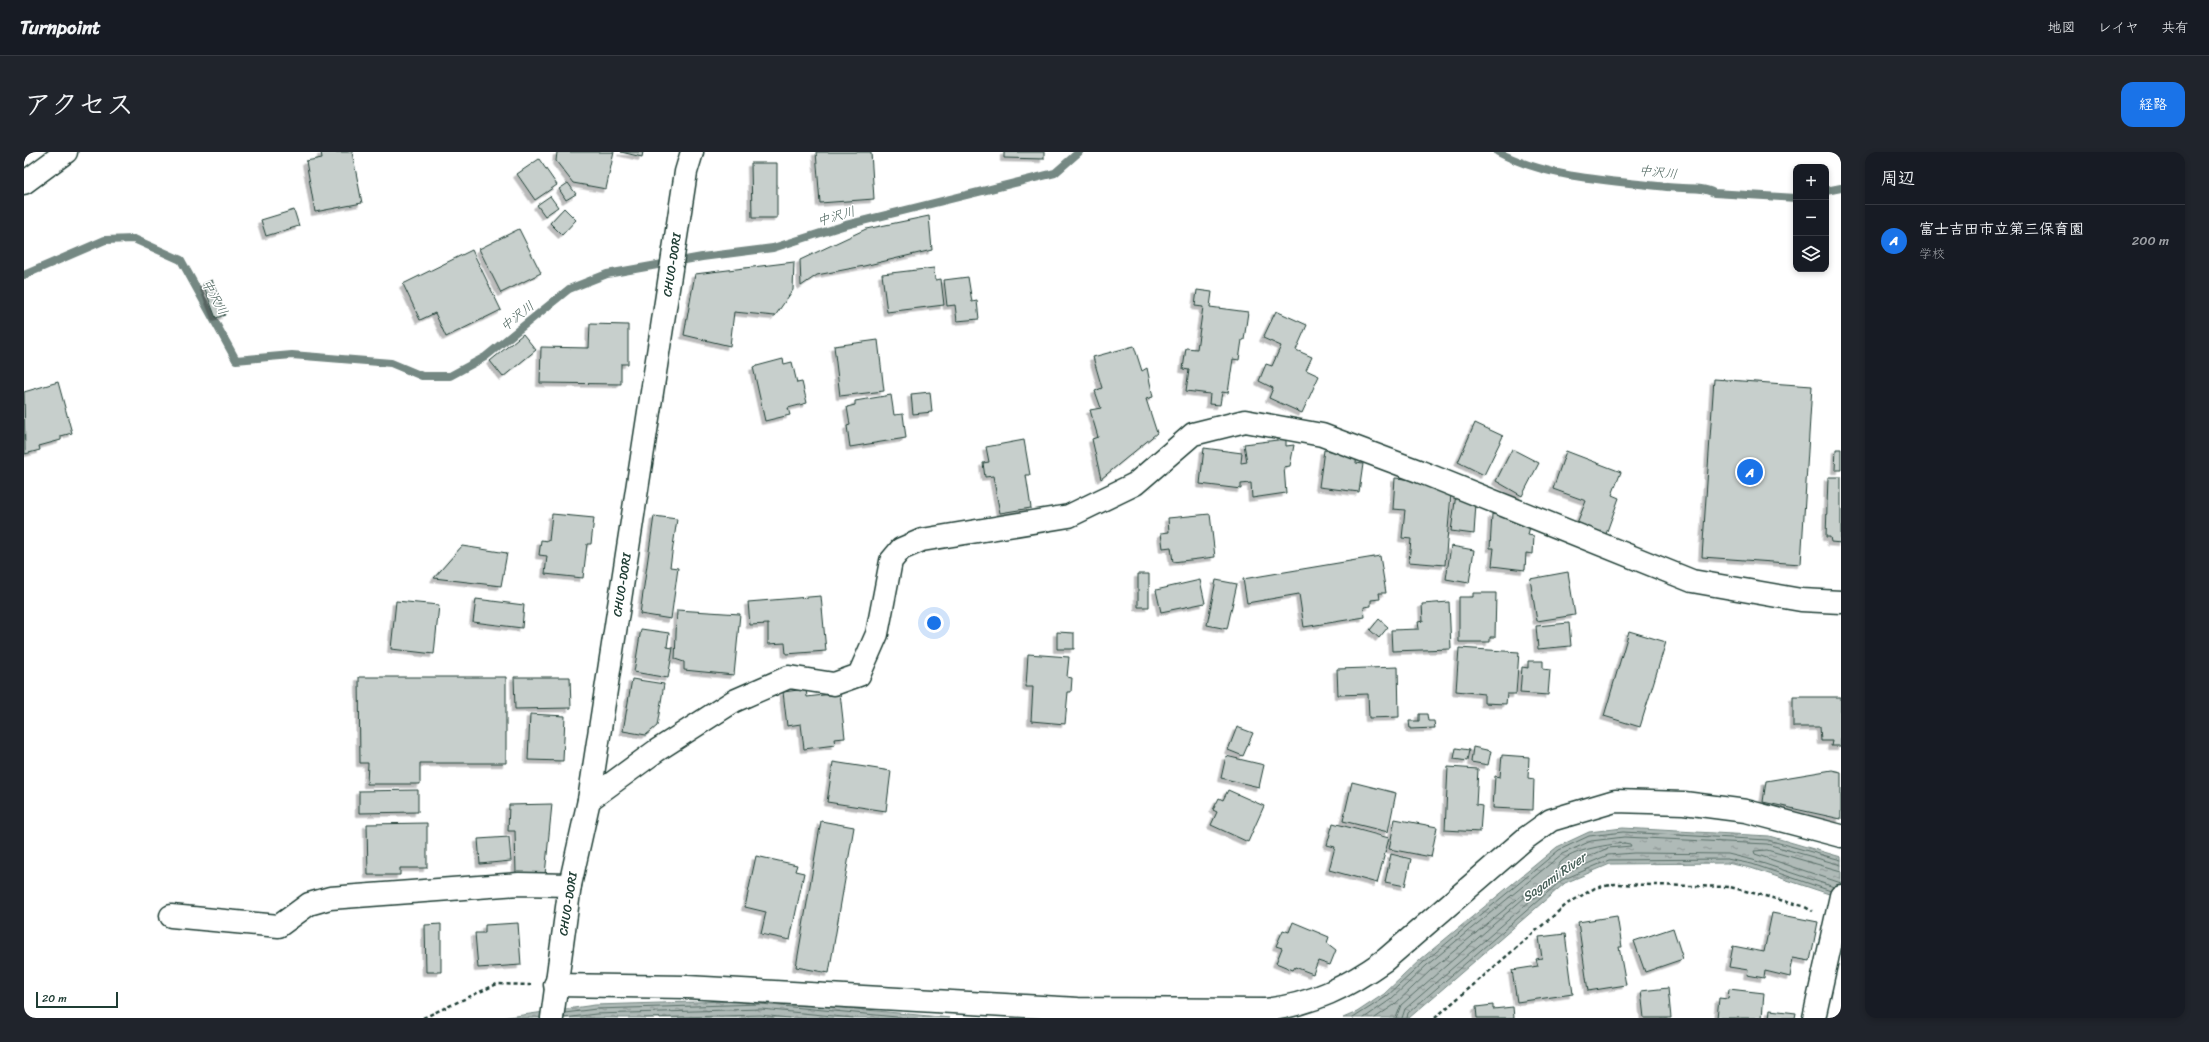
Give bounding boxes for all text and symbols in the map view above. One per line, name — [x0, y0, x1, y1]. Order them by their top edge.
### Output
text: Turnpoint — [20, 11, 101, 44]
text: 地図 — [2048, 15, 2076, 40]
text: レイヤ — [2098, 15, 2139, 40]
text: 共有 — [2161, 15, 2189, 40]
text: アクセス — [24, 80, 134, 129]
button: 経路 — [2121, 82, 2185, 127]
water label: 中沢川 — [1637, 159, 1679, 185]
text: 周辺 — [1881, 163, 1915, 193]
map controls — [1793, 164, 1829, 272]
button: + — [1793, 164, 1829, 200]
water label: 中沢川 — [814, 200, 858, 232]
button: − — [1793, 200, 1829, 236]
text: 富士吉田市立第三保育園 — [1919, 216, 2084, 242]
text: A — [1890, 229, 1898, 252]
text: 200 m — [2132, 229, 2169, 252]
street label: CHUO-DORI — [656, 230, 688, 298]
button: layers — [1793, 236, 1829, 272]
text: 学校 — [1919, 242, 1945, 265]
water label: 中沢川 — [195, 274, 235, 320]
water label: 中沢川 — [495, 295, 539, 337]
pin: A — [1737, 457, 1763, 487]
street label: CHUO-DORI — [606, 550, 638, 618]
your location — [924, 613, 944, 633]
water label: Sagami River — [1517, 845, 1593, 908]
street label: CHUO-DORI — [552, 869, 584, 937]
text: 20 m — [42, 989, 67, 1008]
scale bar — [36, 990, 118, 1009]

